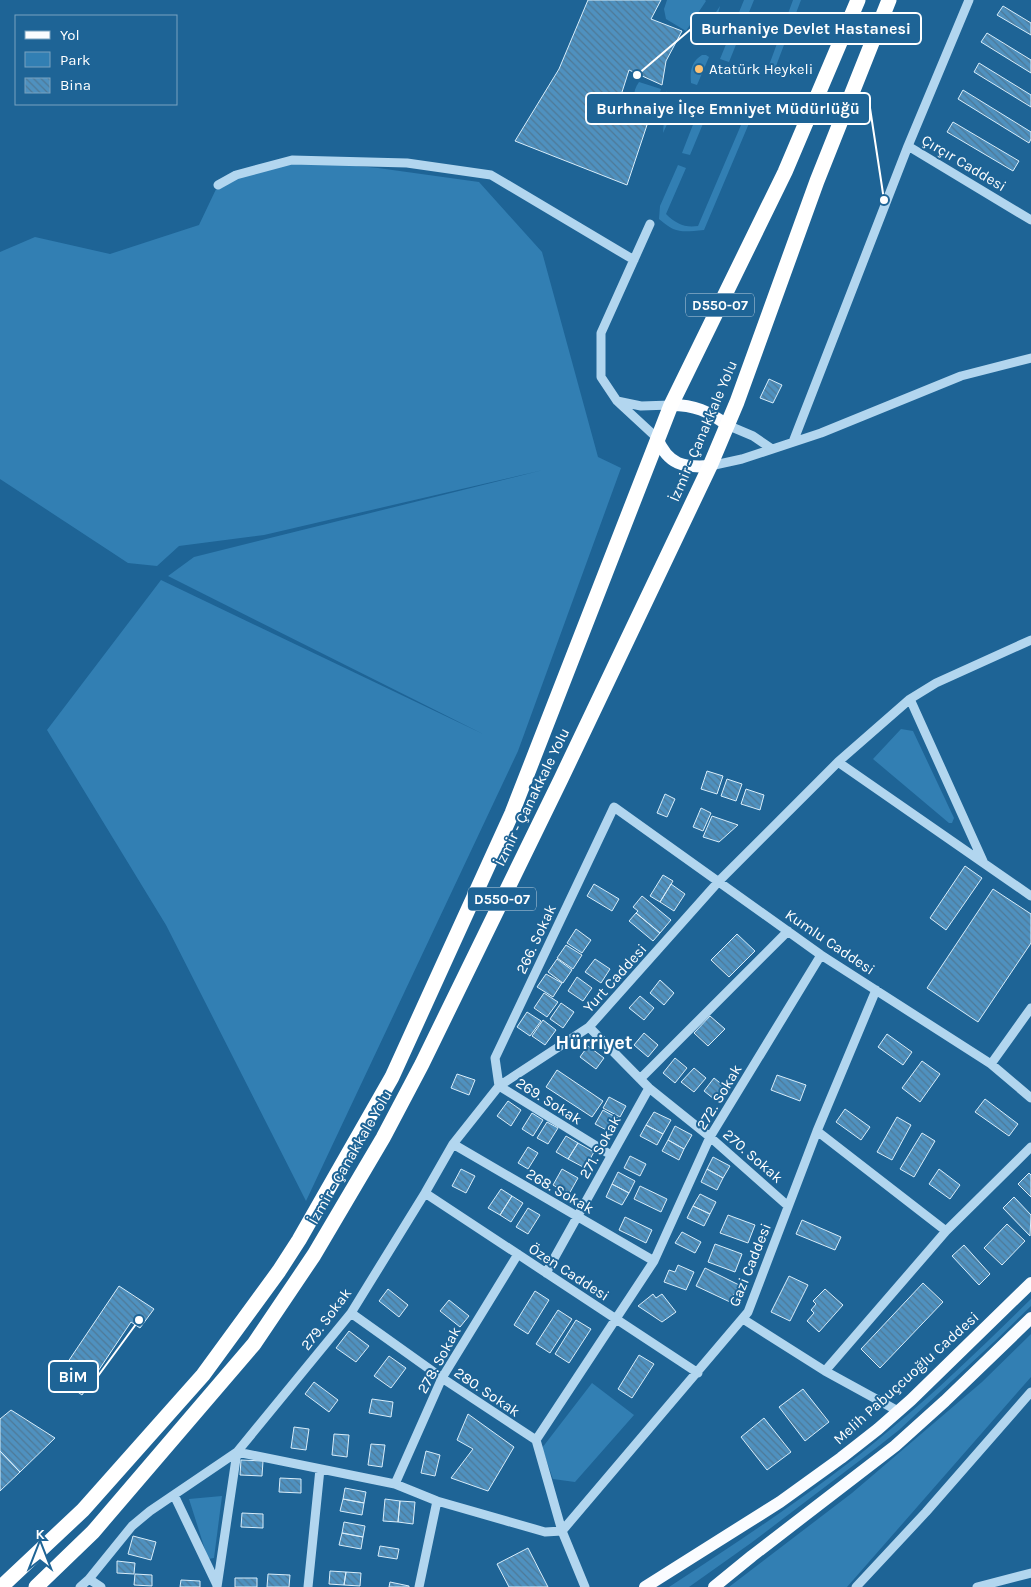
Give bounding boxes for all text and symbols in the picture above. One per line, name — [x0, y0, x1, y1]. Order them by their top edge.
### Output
callout: Burhaniye Devlet Hastanesi — [691, 13, 921, 44]
legend — [15, 15, 178, 105]
text: Burhaniye Devlet Hastanesi — [701, 19, 911, 38]
text: Yol — [60, 26, 80, 44]
text: Park — [60, 51, 90, 69]
place label: Atatürk Heykeli — [709, 60, 813, 78]
marker: Atatürk Heykeli — [693, 63, 705, 75]
text: Bina — [60, 76, 91, 94]
callout: Burhnaiye İlçe Emniyet Müdürlüğü — [586, 93, 870, 124]
text: Burhnaiye İlçe Emniyet Müdürlüğü — [596, 99, 860, 118]
street label: Çırçır Caddesi — [918, 131, 1010, 195]
road number: D550-07 — [686, 294, 754, 316]
street label: İzmir - Çanakkale Yolu — [665, 358, 741, 504]
street label: İzmir - Çanakkale Yolu — [491, 725, 573, 869]
road number: D550-07 — [468, 888, 536, 911]
street label: 266. Sokak — [512, 901, 560, 977]
street label: Kumlu Caddesi — [782, 905, 878, 979]
street label: Yurt Caddesi — [579, 940, 651, 1016]
district label: Hürriyet — [555, 1031, 633, 1054]
street label: 272. Sokak — [692, 1061, 746, 1133]
street label: 269. Sokak — [513, 1074, 585, 1128]
street label: İzmir - Çanakkale Yolu — [304, 1087, 396, 1227]
street label: 271. Sokak — [575, 1112, 625, 1182]
street label: 270. Sokak — [719, 1125, 787, 1187]
street label: 268. Sokak — [523, 1164, 597, 1218]
street label: Gazi Caddesi — [725, 1221, 775, 1309]
street label: Özen Caddesi — [525, 1239, 613, 1305]
street label: 279. Sokak — [297, 1284, 355, 1354]
street label: Melih Pabuçcuoğlu Caddesi — [830, 1308, 982, 1448]
street label: 278. Sokak — [413, 1323, 465, 1397]
callout: BİM — [49, 1361, 98, 1392]
street label: 280. Sokak — [451, 1363, 523, 1421]
text: BİM — [58, 1367, 88, 1386]
north arrow — [15, 1522, 65, 1572]
text: K — [35, 1526, 45, 1543]

